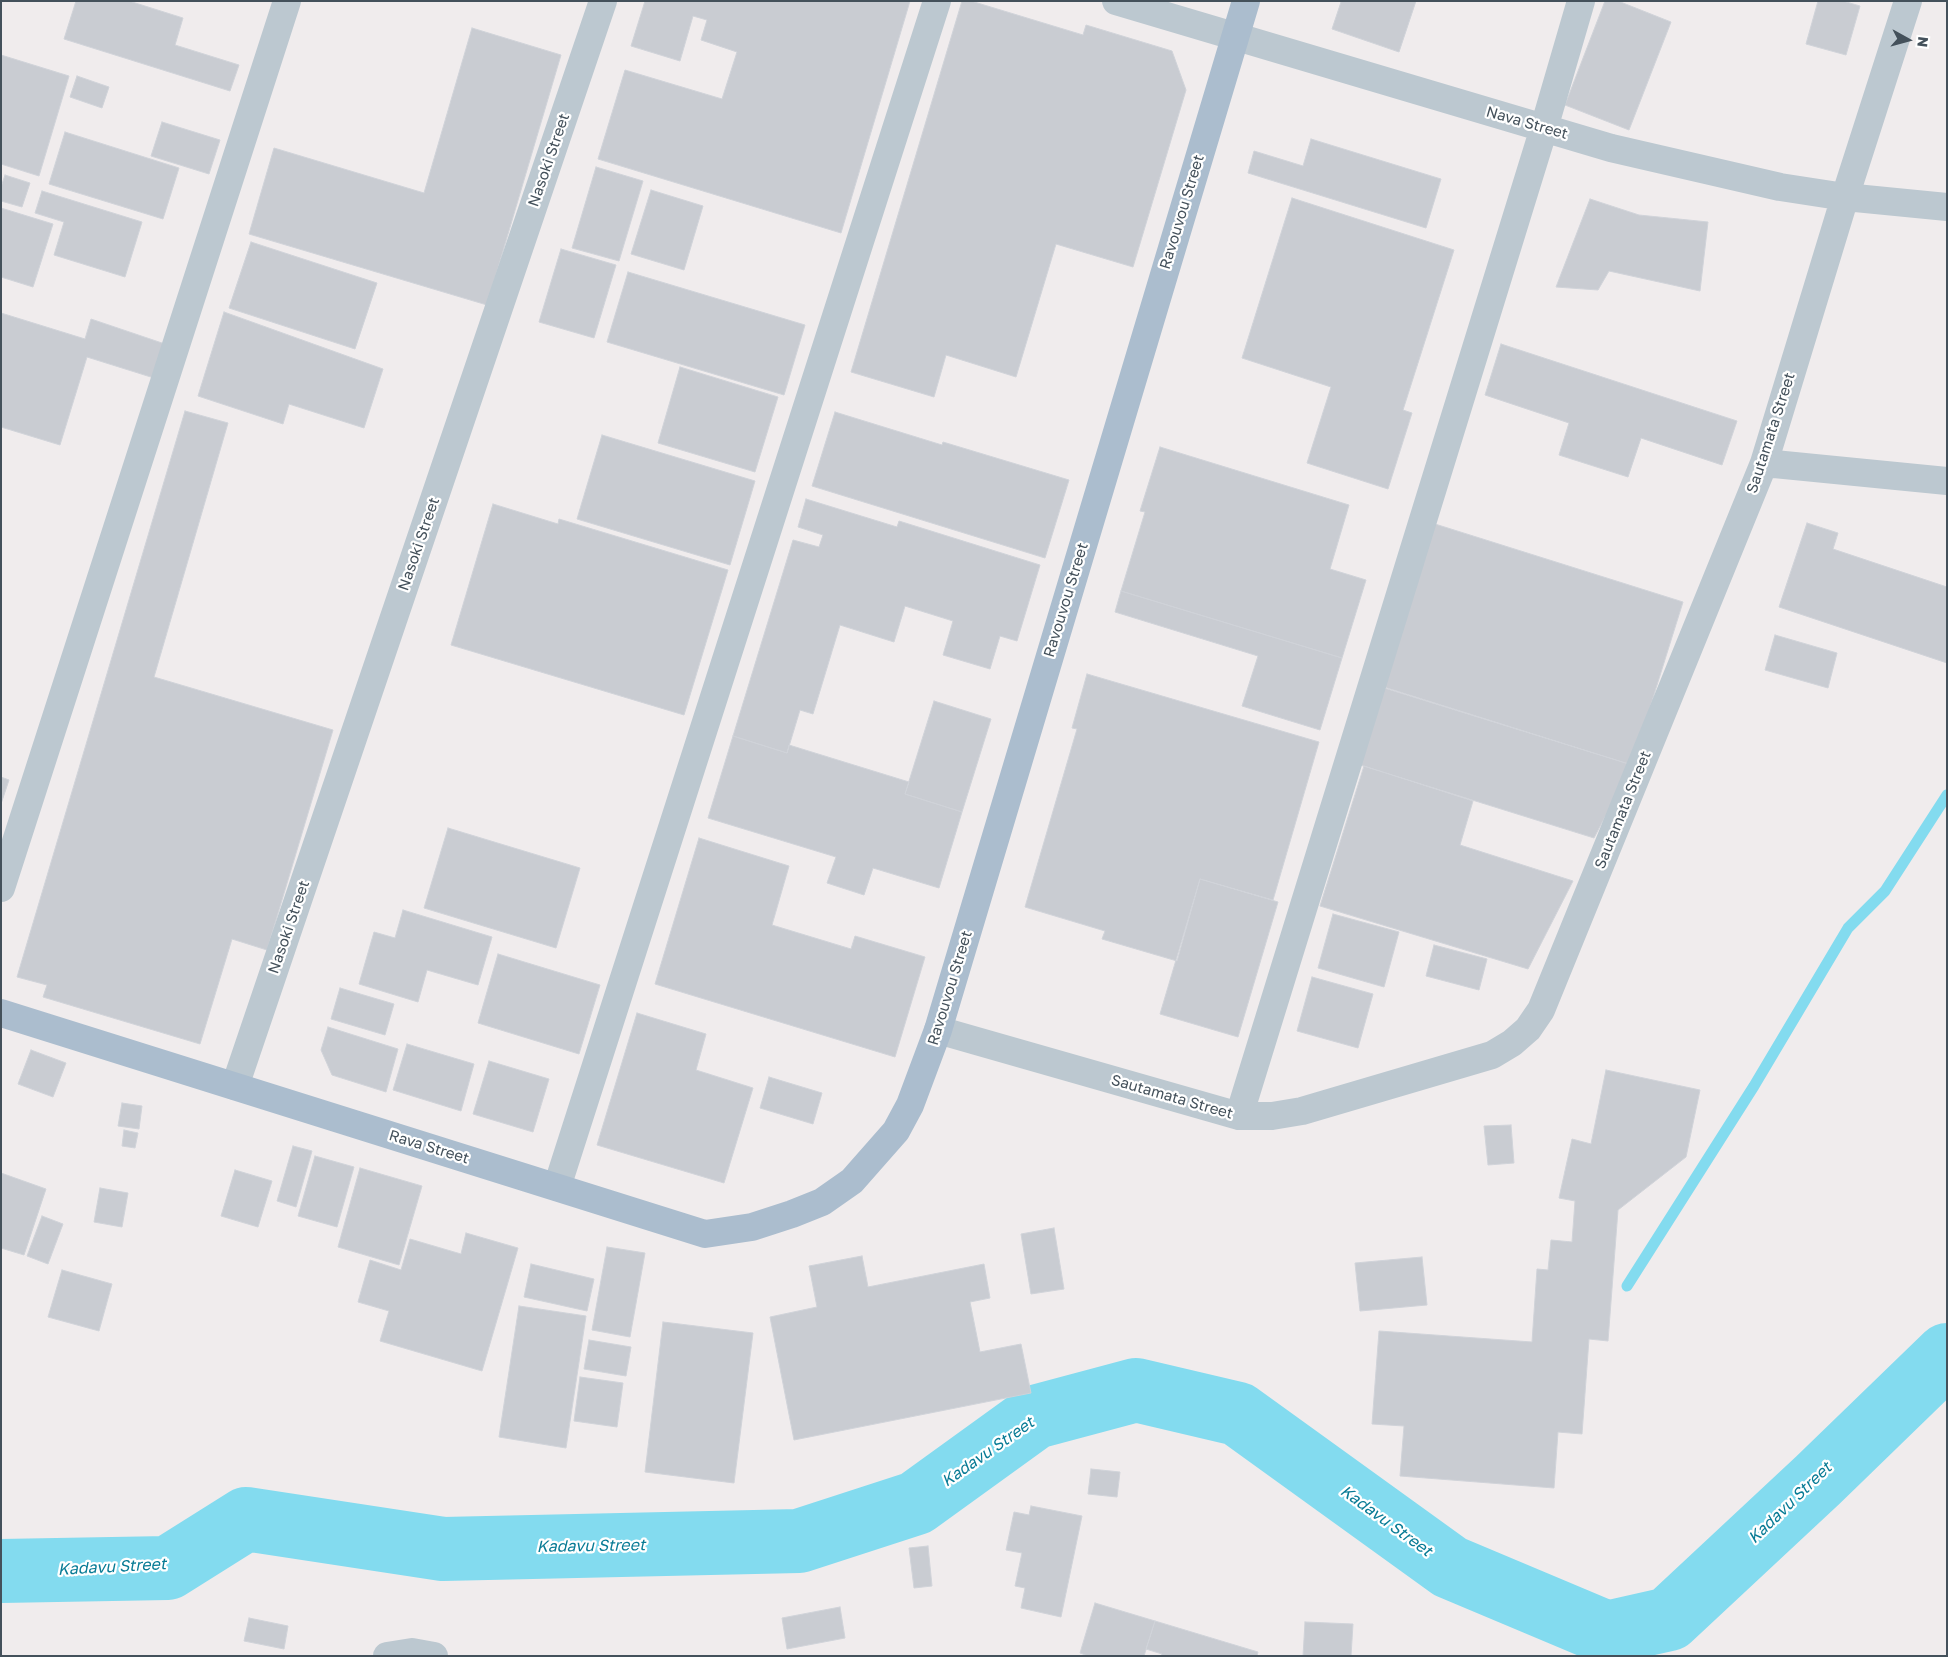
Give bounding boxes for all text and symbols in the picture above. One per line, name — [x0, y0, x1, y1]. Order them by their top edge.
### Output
north arrow — [1883, 15, 1933, 65]
text: N — [1914, 36, 1932, 48]
street label: Nava Street — [1484, 103, 1570, 143]
street label: Nasoki Street — [525, 111, 573, 209]
street label: Ravouvou Street — [1156, 153, 1208, 271]
street label: Sautamata Street — [1743, 370, 1799, 496]
street label: Nasoki Street — [395, 495, 443, 593]
street label: Ravouvou Street — [1040, 541, 1092, 659]
street label: Sautamata Street — [1591, 748, 1655, 872]
street label: Nasoki Street — [265, 878, 313, 976]
street label: Ravouvou Street — [924, 929, 976, 1047]
street label: Sautamata Street — [1109, 1071, 1235, 1123]
street label: Rava Street — [387, 1126, 471, 1168]
water label: Kadavu Street — [938, 1413, 1038, 1491]
water label: Kadavu Street — [1744, 1458, 1836, 1548]
water label: Kadavu Street — [1336, 1481, 1436, 1561]
water label: Kadavu Street — [537, 1535, 645, 1557]
water label: Kadavu Street — [57, 1555, 167, 1579]

